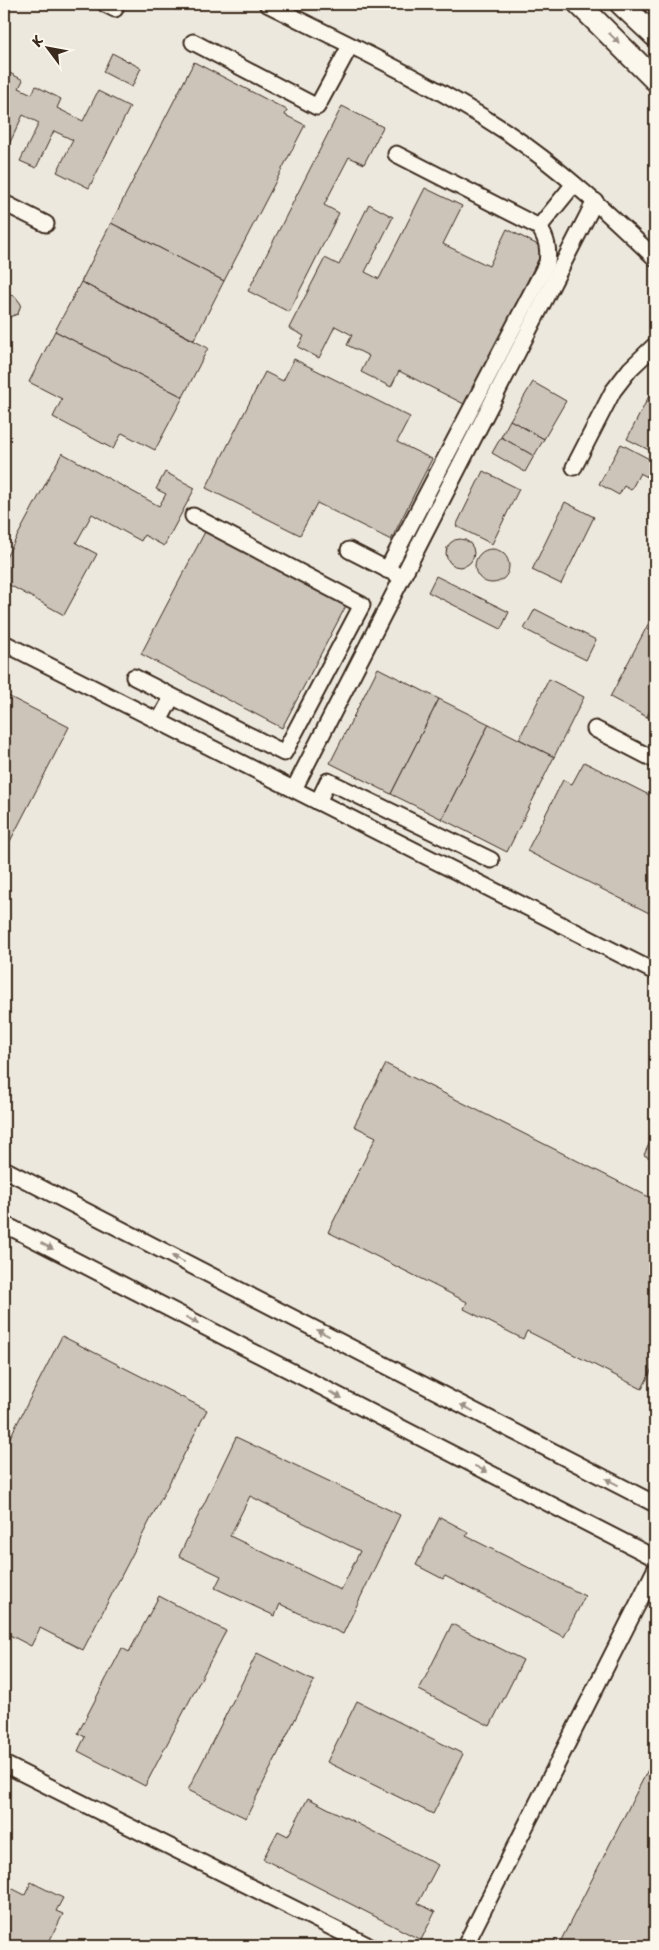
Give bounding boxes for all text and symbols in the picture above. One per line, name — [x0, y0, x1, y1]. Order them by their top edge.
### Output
north arrow — [22, 22, 72, 72]
text: K — [24, 30, 51, 52]
one-way arrow — [607, 32, 619, 44]
one-way arrow — [40, 1242, 54, 1250]
one-way arrow — [171, 1255, 186, 1263]
one-way arrow — [184, 1316, 199, 1324]
one-way arrow — [316, 1329, 330, 1337]
one-way arrow — [329, 1391, 343, 1399]
one-way arrow — [460, 1404, 475, 1412]
one-way arrow — [474, 1465, 488, 1473]
one-way arrow — [605, 1478, 619, 1486]

